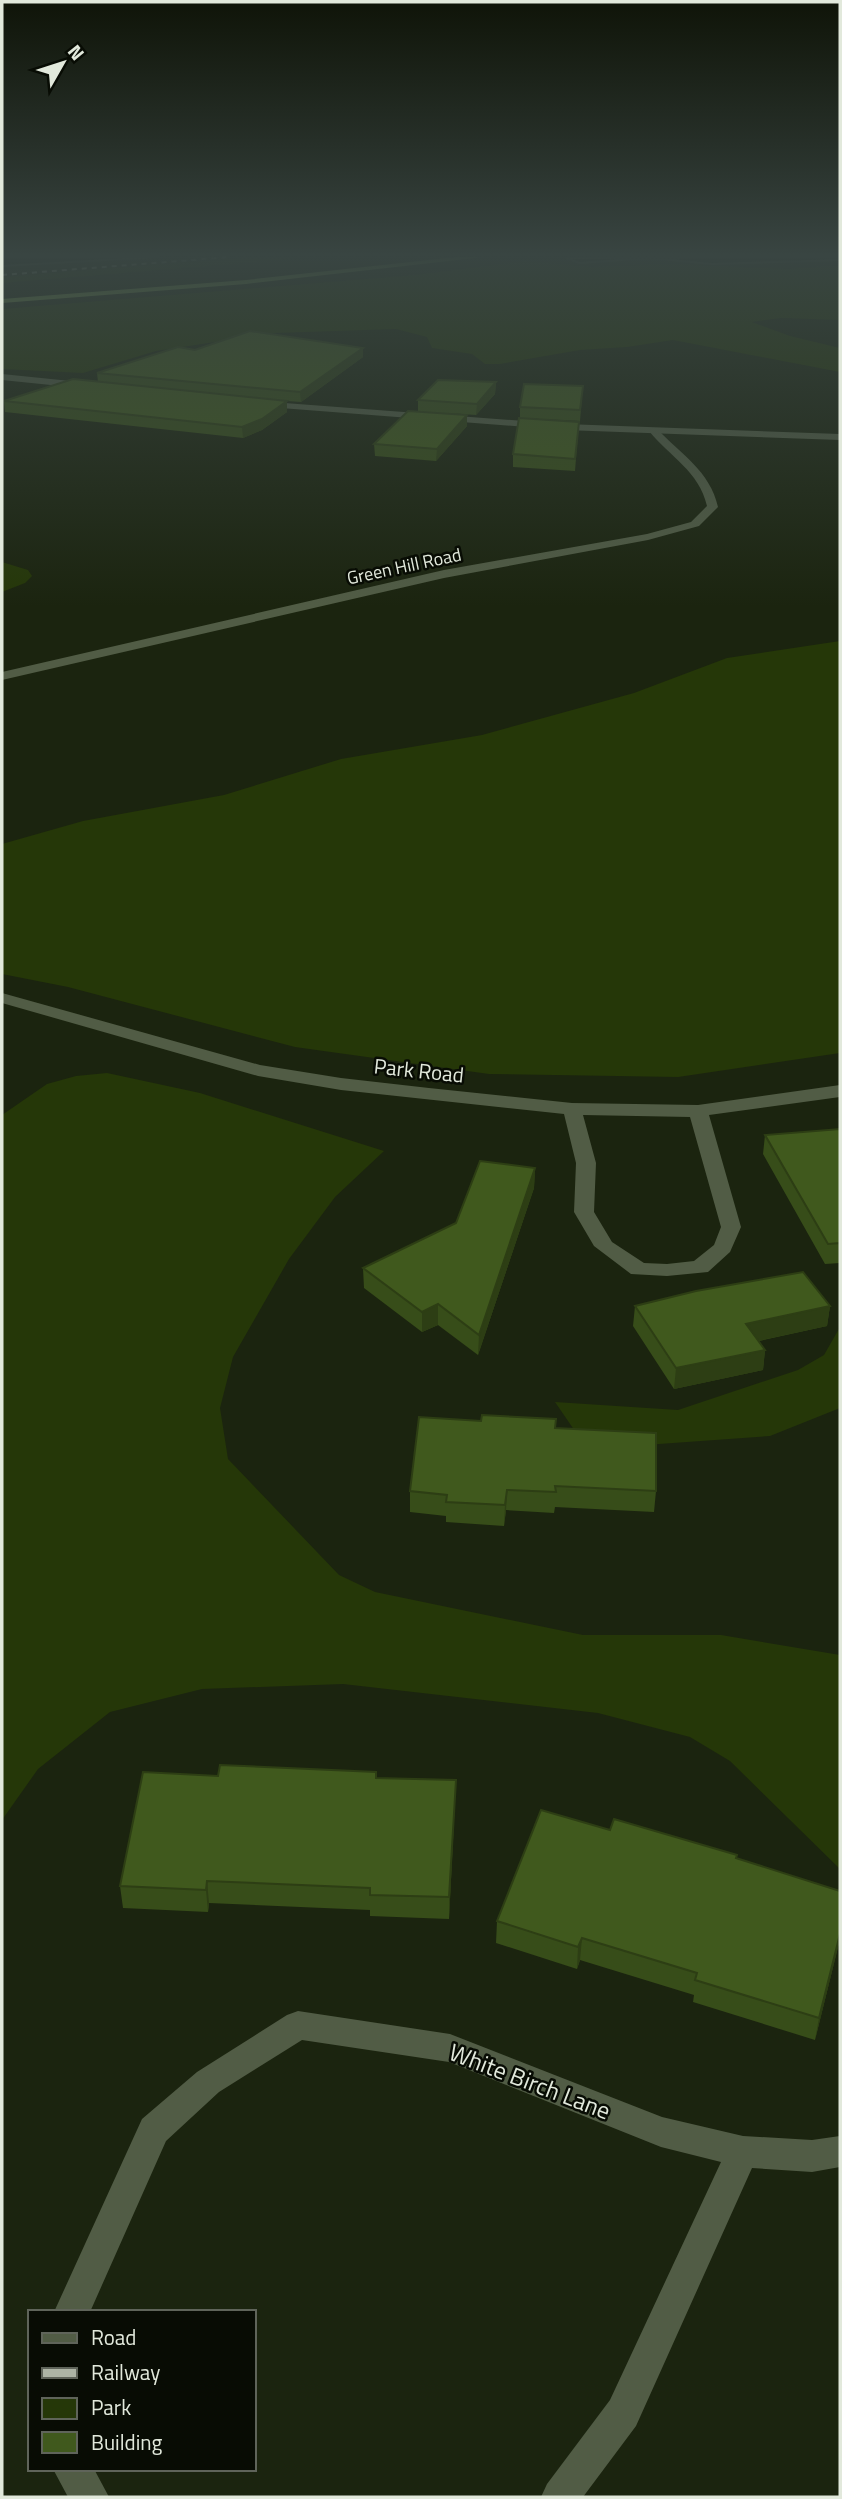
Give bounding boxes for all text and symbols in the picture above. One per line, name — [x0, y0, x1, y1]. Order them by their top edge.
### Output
north arrow — [28, 28, 98, 98]
text: N — [61, 38, 92, 66]
street label: Green Hill Road — [344, 541, 464, 591]
street label: Park Road — [372, 1049, 466, 1091]
street label: White Birch Lane — [444, 2034, 616, 2128]
legend — [28, 2310, 256, 2471]
text: Road — [91, 2321, 136, 2353]
text: Railway — [91, 2356, 160, 2388]
text: Park — [91, 2391, 131, 2423]
text: Building — [91, 2426, 163, 2458]

